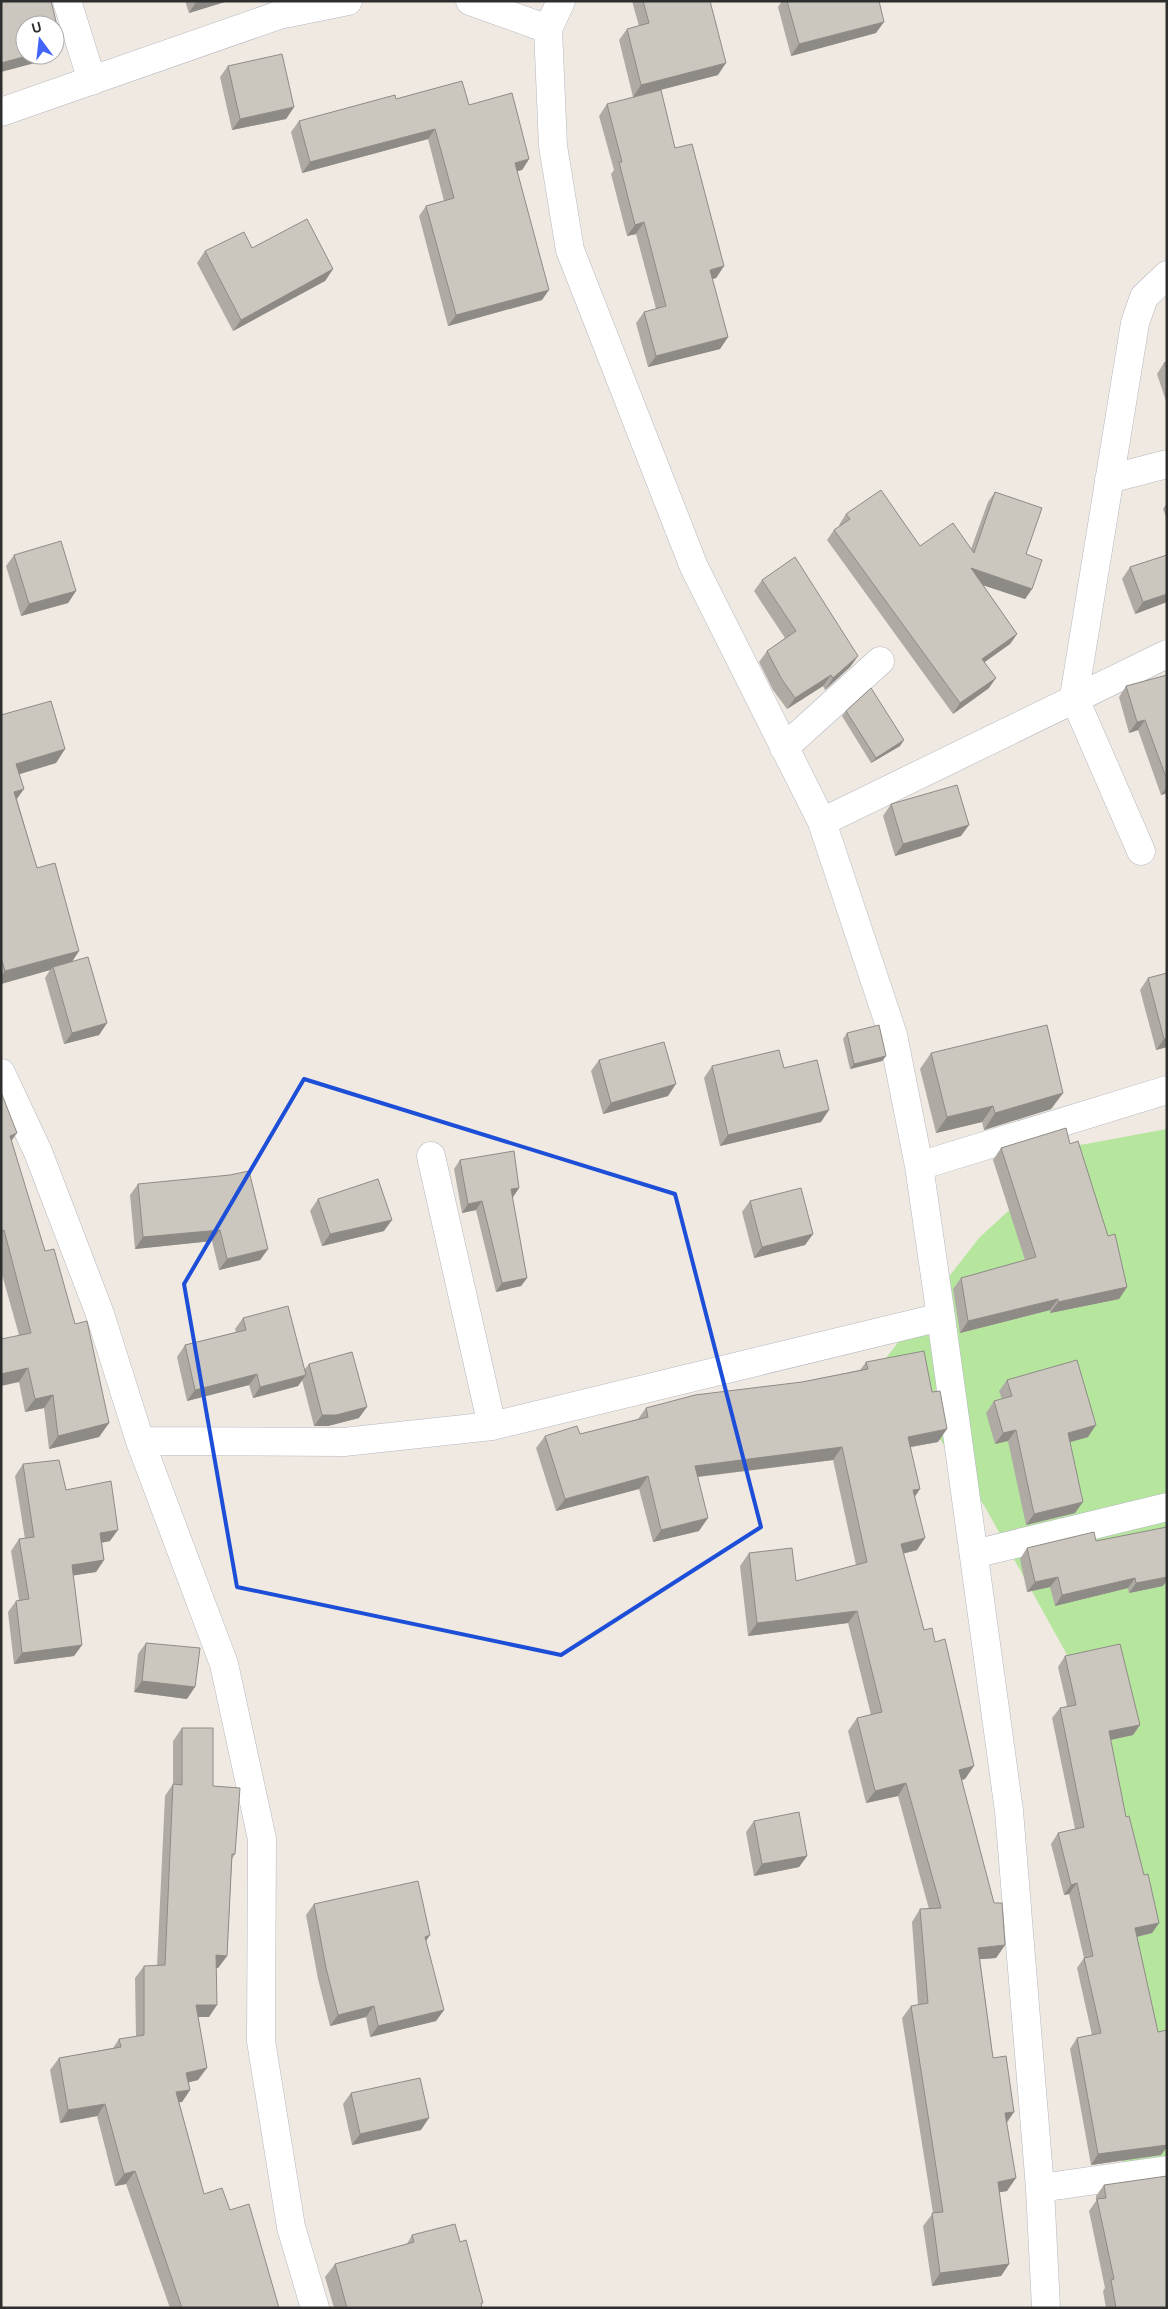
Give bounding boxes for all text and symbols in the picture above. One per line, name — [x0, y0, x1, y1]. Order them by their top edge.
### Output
north arrow — [15, 15, 65, 65]
text: U — [30, 18, 44, 37]

